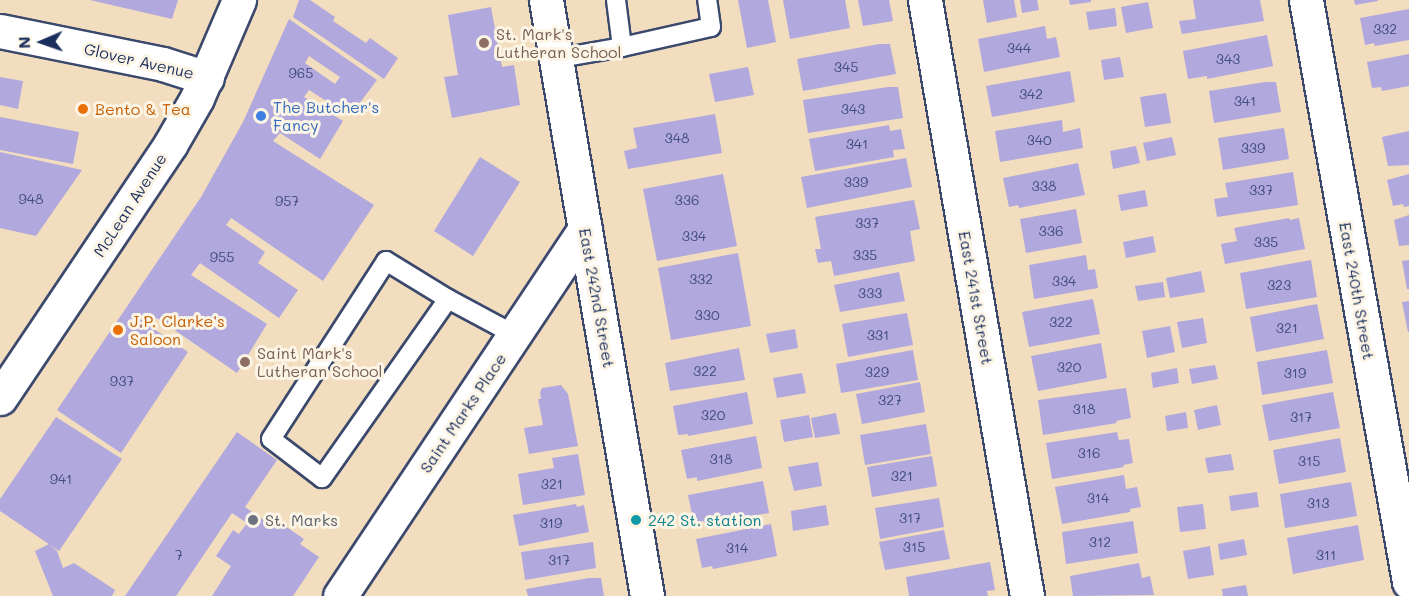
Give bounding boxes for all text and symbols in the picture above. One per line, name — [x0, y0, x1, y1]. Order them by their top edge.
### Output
north arrow — [12, 12, 72, 72]
house number: 332 — [1373, 21, 1397, 37]
place label: St. Mark's Lutheran School — [496, 24, 622, 62]
text: N — [13, 36, 34, 49]
marker: St. Mark's Lutheran School — [477, 36, 491, 50]
street label: Glover Avenue — [82, 39, 196, 83]
house number: 344 — [1007, 40, 1031, 56]
house number: 343 — [1216, 51, 1240, 67]
house number: 345 — [834, 59, 858, 75]
house number: 965 — [289, 65, 313, 81]
house number: 342 — [1019, 86, 1043, 102]
house number: 341 — [1234, 93, 1256, 109]
place label: The Butcher's Fancy — [273, 97, 379, 135]
place label: Bento & Tea — [95, 99, 191, 119]
house number: 343 — [841, 101, 865, 117]
marker: Bento & Tea — [76, 102, 90, 116]
marker: The Butcher's Fancy — [254, 109, 268, 123]
house number: 348 — [665, 130, 689, 146]
house number: 340 — [1026, 132, 1052, 148]
house number: 341 — [846, 136, 868, 152]
house number: 339 — [1241, 140, 1265, 156]
street label: McLean Avenue — [89, 150, 171, 260]
house number: 339 — [844, 174, 868, 190]
house number: 338 — [1032, 178, 1056, 194]
house number: 337 — [1249, 182, 1273, 198]
house number: 948 — [19, 191, 43, 207]
house number: 336 — [675, 192, 699, 208]
house number: 957 — [275, 193, 299, 209]
house number: 337 — [855, 215, 879, 231]
street label: East 240th Street — [1335, 221, 1379, 361]
house number: 336 — [1039, 223, 1063, 239]
street label: East 242nd Street — [575, 227, 619, 369]
house number: 334 — [682, 228, 706, 244]
street label: East 241st Street — [955, 230, 997, 366]
house number: 335 — [1254, 234, 1278, 250]
house number: 335 — [853, 247, 877, 263]
house number: 955 — [210, 249, 234, 265]
house number: 332 — [689, 271, 713, 287]
house number: 334 — [1052, 273, 1076, 289]
house number: 323 — [1267, 277, 1291, 293]
house number: 333 — [858, 285, 882, 301]
house number: 330 — [694, 307, 720, 323]
place label: J.P. Clarke's Saloon — [130, 311, 225, 349]
house number: 322 — [1049, 314, 1073, 330]
house number: 321 — [1276, 320, 1298, 336]
marker: J.P. Clarke's Saloon — [111, 323, 125, 337]
house number: 331 — [867, 327, 889, 343]
place label: Saint Mark's Lutheran School — [257, 343, 383, 381]
street label: Saint Marks Place — [416, 350, 510, 476]
marker: Saint Mark's Lutheran School — [238, 355, 252, 369]
house number: 320 — [1057, 359, 1081, 375]
house number: 322 — [693, 363, 717, 379]
house number: 329 — [865, 364, 889, 380]
house number: 319 — [1284, 365, 1306, 381]
house number: 937 — [110, 373, 134, 389]
house number: 327 — [878, 392, 902, 408]
house number: 318 — [1073, 401, 1095, 417]
house number: 320 — [701, 407, 725, 423]
house number: 317 — [1290, 409, 1312, 425]
house number: 316 — [1078, 445, 1100, 461]
house number: 318 — [710, 451, 732, 467]
house number: 315 — [1298, 453, 1320, 469]
house number: 321 — [891, 468, 913, 484]
house number: 941 — [50, 471, 72, 487]
house number: 321 — [541, 476, 563, 492]
house number: 314 — [1087, 490, 1109, 506]
house number: 313 — [1307, 495, 1329, 511]
place label: St. Marks — [265, 510, 338, 530]
place label: 242 St. station — [648, 510, 761, 530]
house number: 317 — [899, 510, 921, 526]
marker: St. Marks — [246, 513, 260, 527]
marker: 242 St. station — [629, 513, 643, 527]
house number: 319 — [540, 515, 562, 531]
house number: 312 — [1089, 534, 1111, 550]
house number: 315 — [903, 539, 925, 555]
house number: 314 — [726, 540, 748, 556]
house number: 7 — [175, 547, 183, 563]
house number: 311 — [1316, 547, 1336, 563]
house number: 317 — [548, 552, 570, 568]

